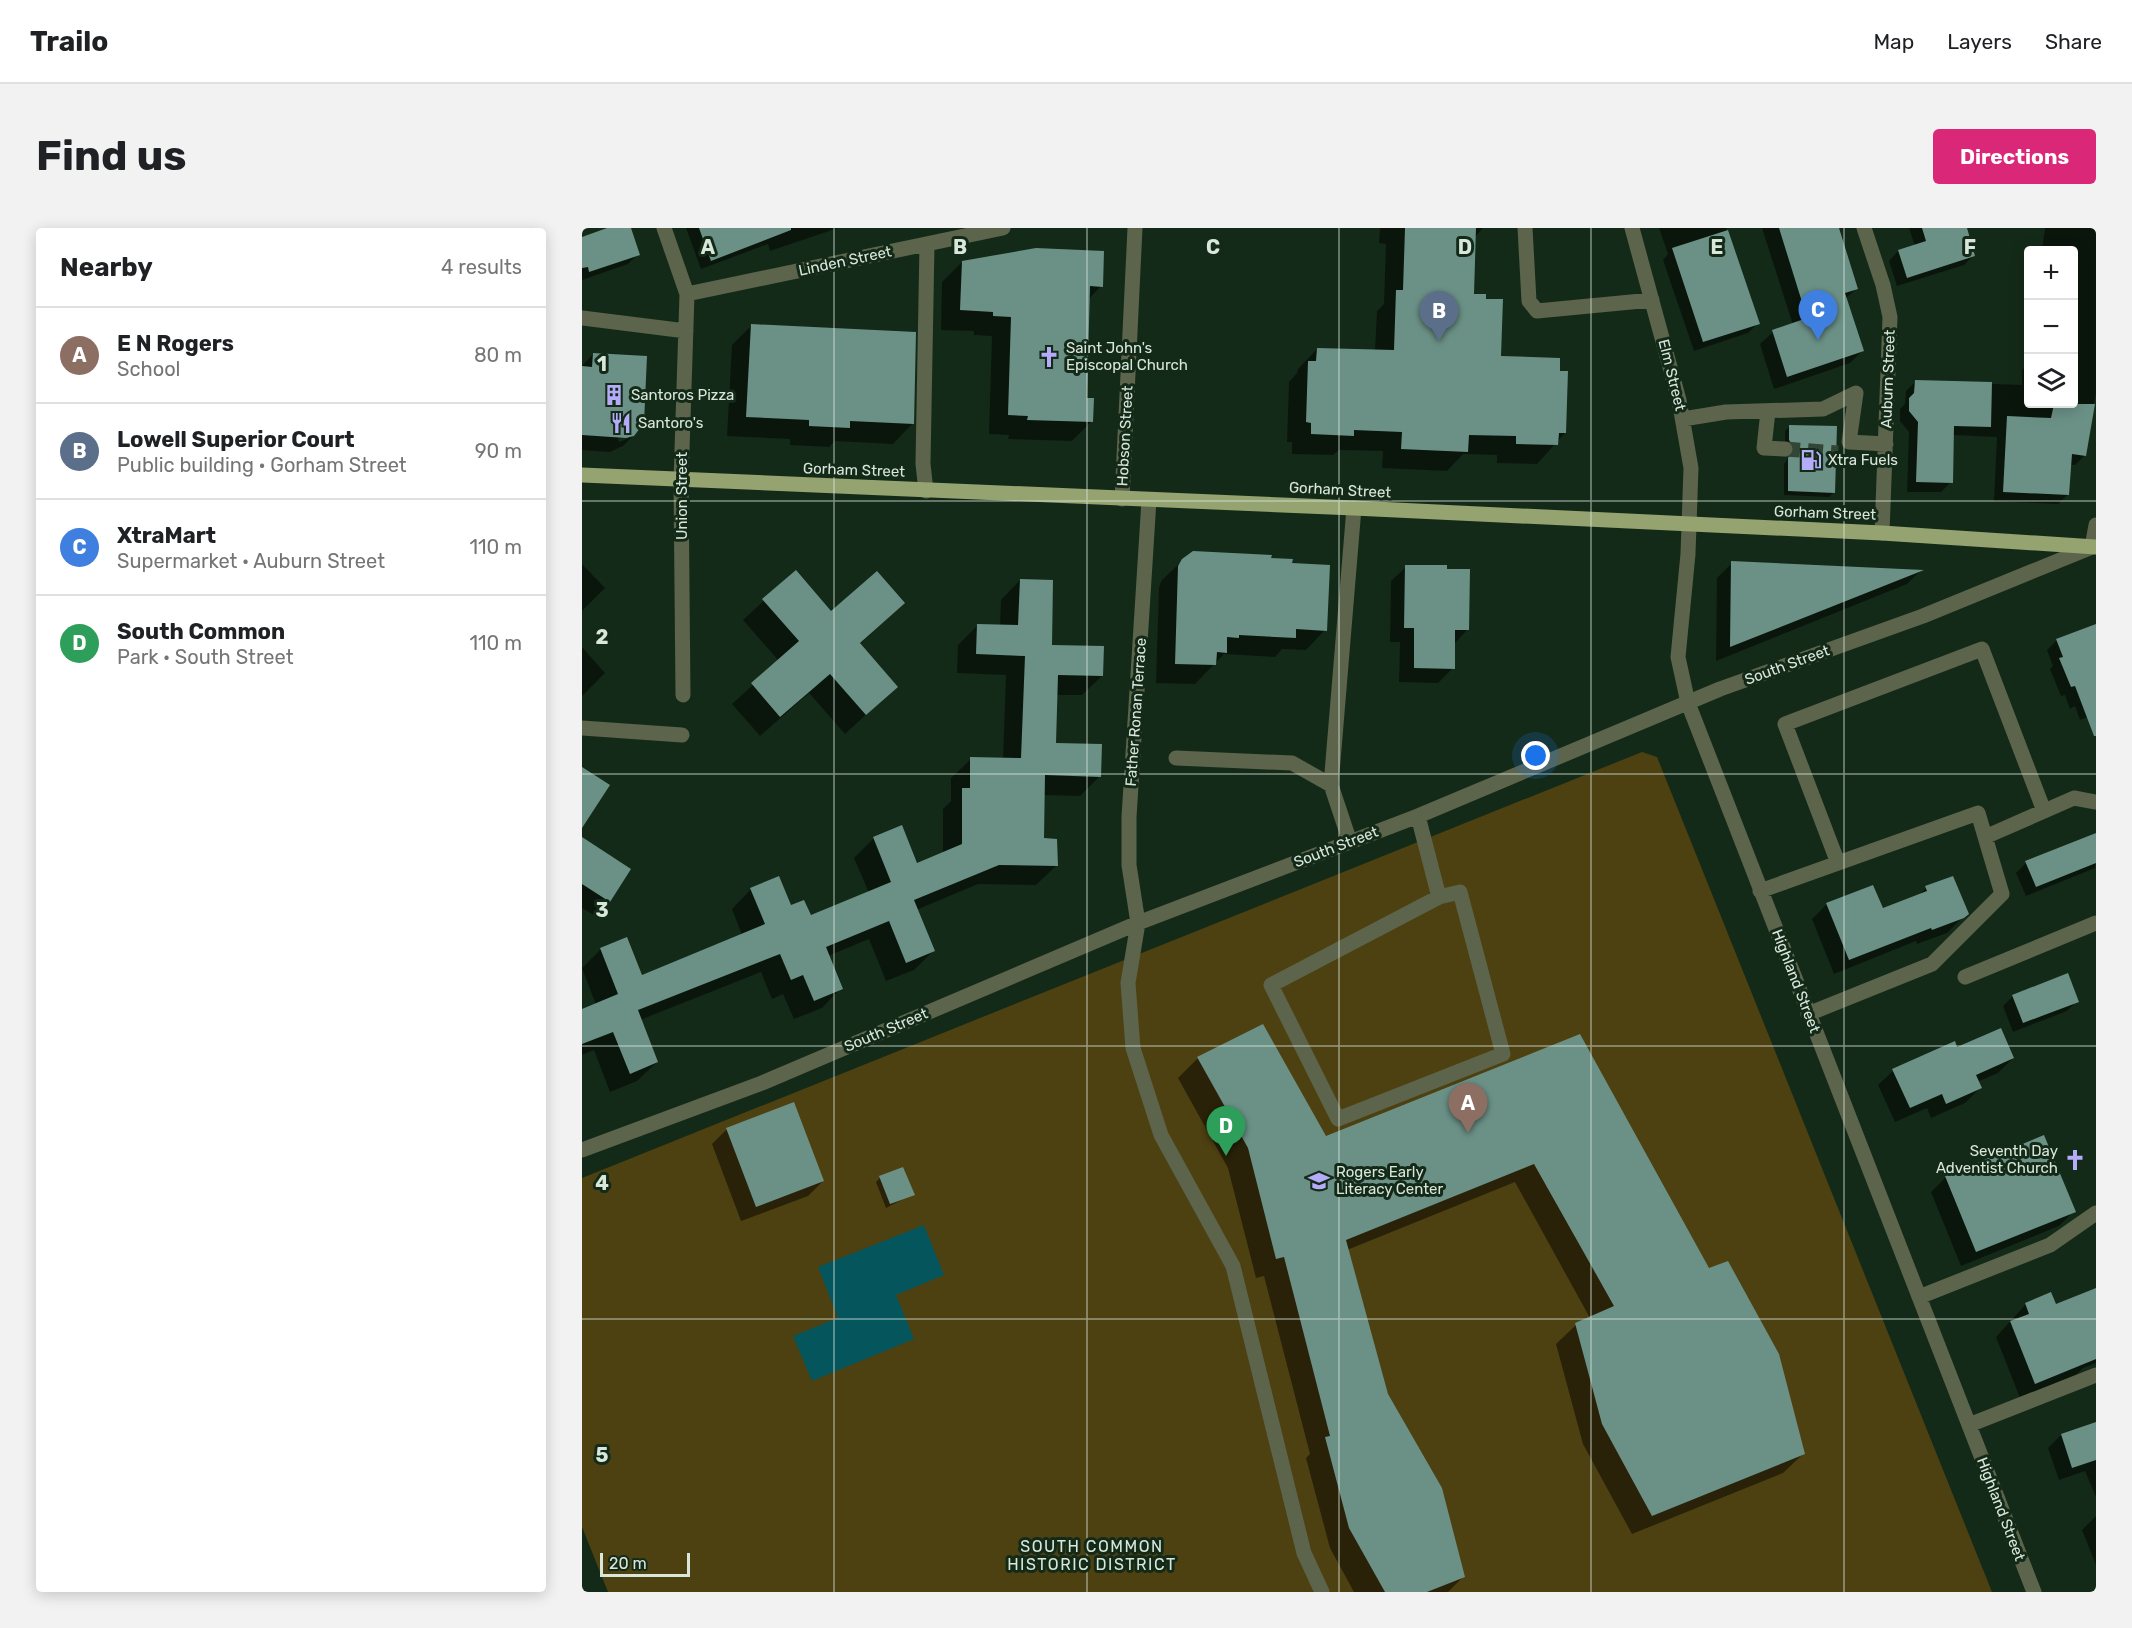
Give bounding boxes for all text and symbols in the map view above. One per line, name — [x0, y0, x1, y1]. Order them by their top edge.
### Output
text: Trailo — [30, 25, 108, 58]
text: Map — [1873, 29, 1914, 54]
text: Layers — [1947, 29, 2012, 54]
text: Share — [2045, 29, 2102, 54]
button: Directions — [1933, 129, 2096, 184]
text: Find us — [36, 131, 187, 181]
text: A — [701, 235, 716, 259]
text: B — [953, 235, 967, 259]
text: C — [1206, 235, 1220, 259]
text: D — [1458, 235, 1472, 259]
text: E — [1711, 235, 1723, 259]
text: F — [1964, 235, 1976, 259]
street label: Linden Street — [797, 242, 893, 280]
map controls — [2024, 246, 2078, 408]
button: + — [2024, 246, 2078, 300]
text: Nearby — [60, 252, 153, 283]
text: 4 results — [441, 255, 522, 279]
pin: B — [1420, 291, 1458, 341]
pin: C — [1798, 291, 1838, 340]
button: − — [2024, 300, 2078, 354]
street label: Auburn Street — [1877, 329, 1899, 429]
text: E N Rogers — [117, 330, 234, 357]
street label: Elm Street — [1654, 337, 1690, 413]
place label: Saint John's Episcopal Church — [1066, 339, 1188, 374]
text: A — [72, 343, 87, 367]
text: 80 m — [474, 343, 522, 367]
church icon: Saint John's Episcopal Church — [1037, 345, 1061, 369]
text: 1 — [597, 352, 607, 376]
button: layers — [2024, 354, 2078, 408]
text: School — [117, 357, 180, 381]
building icon: Santoros Pizza — [602, 383, 626, 407]
street label: Hobson Street — [1113, 385, 1137, 487]
place label: Santoros Pizza — [631, 386, 734, 404]
restaurant icon: Santoro's — [609, 411, 633, 435]
place label: Santoro's — [638, 414, 704, 432]
text: Lowell Superior Court — [117, 426, 354, 453]
text: B — [72, 439, 87, 463]
text: 90 m — [475, 439, 522, 463]
fuel station icon: Xtra Fuels — [1799, 448, 1823, 472]
place label: Xtra Fuels — [1828, 451, 1898, 469]
street label: Union Street — [673, 452, 691, 540]
text: Public building · Gorham Street — [117, 453, 407, 477]
street label: Gorham Street — [803, 459, 906, 481]
street label: Gorham Street — [1288, 478, 1392, 502]
street label: Gorham Street — [1774, 502, 1877, 524]
text: XtraMart — [117, 522, 216, 549]
text: C — [72, 535, 87, 559]
text: 110 m — [470, 535, 522, 559]
text: Supermarket · Auburn Street — [117, 549, 385, 573]
text: South Common — [117, 618, 285, 645]
text: 2 — [596, 625, 609, 649]
text: D — [72, 631, 87, 655]
text: 110 m — [470, 631, 522, 655]
street label: Father Ronan Terrace — [1122, 637, 1150, 787]
street label: South Street — [1742, 641, 1832, 689]
text: Park · South Street — [117, 645, 294, 669]
your location — [1521, 741, 1550, 770]
street label: South Street — [1291, 823, 1381, 871]
text: 3 — [595, 898, 609, 922]
street label: Highland Street — [1768, 927, 1824, 1035]
street label: South Street — [842, 1004, 931, 1056]
pin: A — [1448, 1084, 1488, 1133]
pin: D — [1206, 1106, 1246, 1156]
place label: Seventh Day Adventist Church — [1936, 1142, 2058, 1177]
church icon: Seventh Day Adventist Church — [2063, 1148, 2087, 1172]
place label: Rogers Early Literacy Center — [1336, 1163, 1443, 1198]
school or university icon: Rogers Early Literacy Center — [1307, 1169, 1331, 1193]
text: 4 — [595, 1171, 609, 1195]
text: 5 — [596, 1443, 609, 1467]
street label: Highland Street — [1973, 1455, 2029, 1563]
district label: SOUTH COMMON HISTORIC DISTRICT — [1007, 1537, 1177, 1574]
scale bar — [600, 1550, 690, 1578]
text: 20 m — [609, 1554, 647, 1573]

